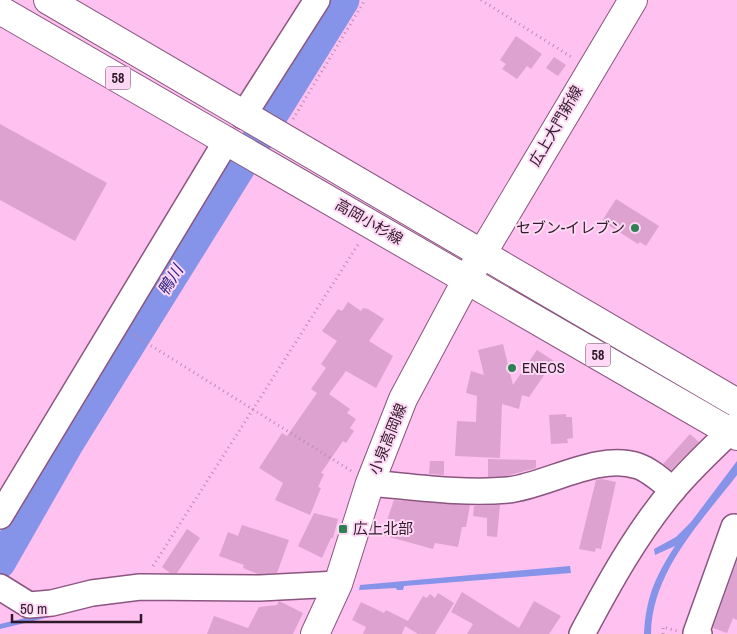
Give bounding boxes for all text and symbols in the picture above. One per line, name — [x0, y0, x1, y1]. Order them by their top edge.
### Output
road number: 58 — [106, 66, 130, 90]
street label: 広上大門新線 — [524, 82, 587, 170]
street label: 高岡小杉線 — [332, 194, 407, 249]
place label: セブン-イレブン — [516, 217, 625, 238]
marker: セブン-イレブン — [629, 222, 641, 234]
water label: 鴨川 — [152, 259, 189, 299]
road number: 58 — [586, 344, 610, 366]
place label: ENEOS — [522, 357, 565, 378]
marker: ENEOS — [506, 362, 518, 374]
street label: 小泉高岡線 — [364, 400, 411, 478]
place label: 広上北部 — [353, 518, 413, 539]
marker: 広上北部 — [337, 523, 349, 535]
scale bar — [12, 592, 141, 624]
text: 50 m — [20, 598, 47, 619]

